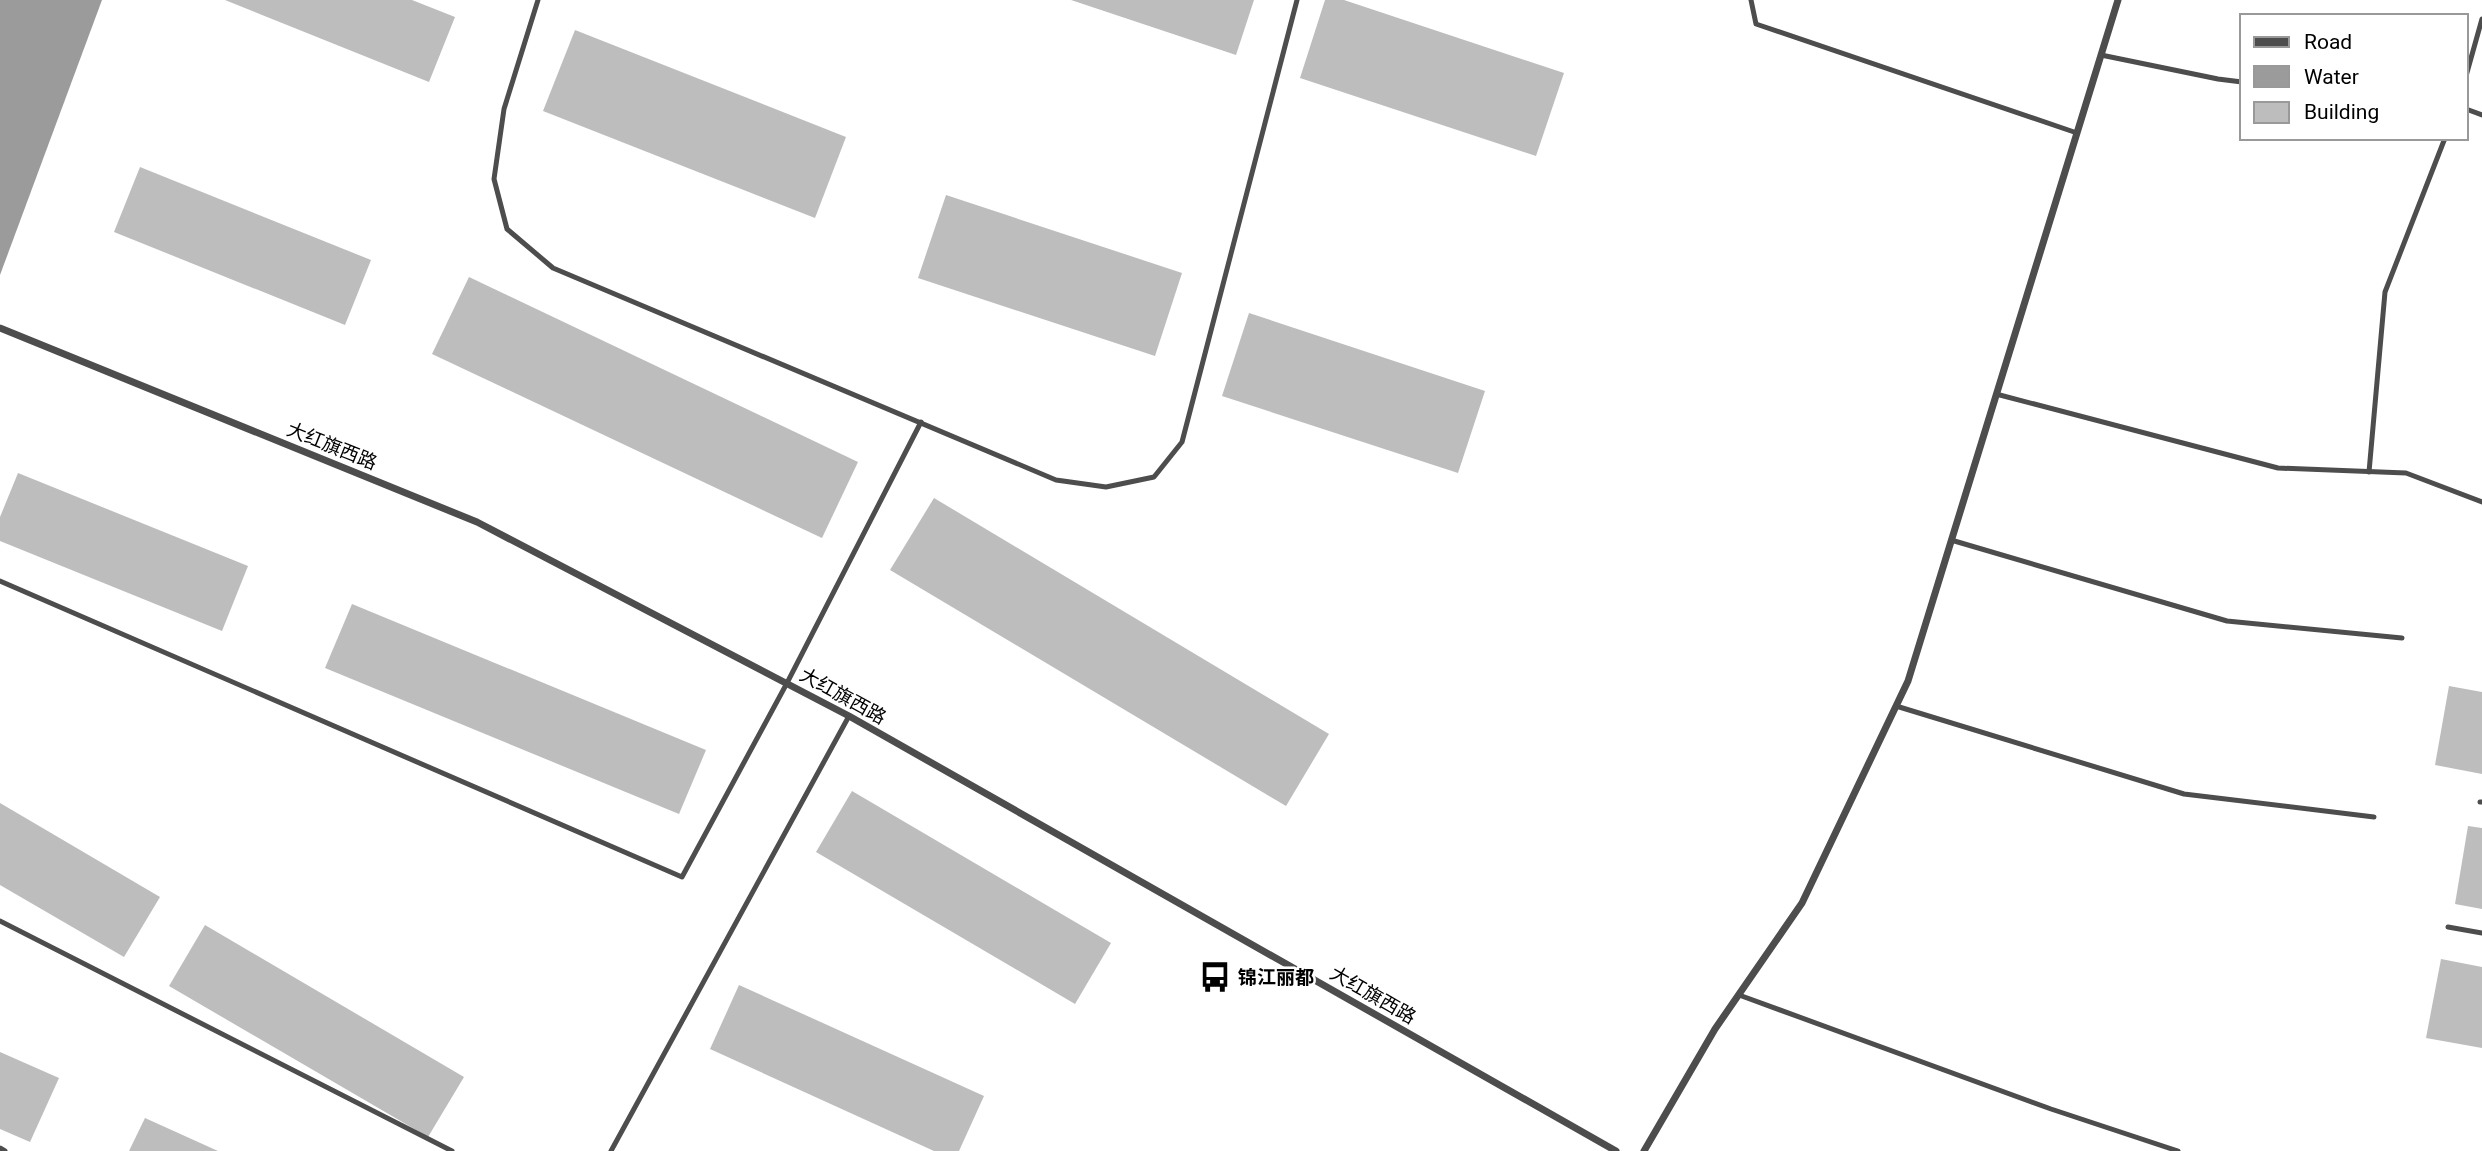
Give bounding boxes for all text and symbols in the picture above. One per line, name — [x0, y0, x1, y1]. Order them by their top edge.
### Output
legend — [2240, 14, 2468, 140]
text: Road — [2304, 30, 2352, 54]
text: Water — [2304, 65, 2359, 89]
text: Building — [2304, 100, 2379, 124]
street label: 大红旗西路 — [284, 418, 380, 474]
street label: 大红旗西路 — [796, 663, 890, 729]
bus stop icon: 锦江丽都 — [1198, 960, 1232, 994]
street label: 大红旗西路 — [1326, 961, 1420, 1029]
place label: 锦江丽都 — [1238, 966, 1314, 989]

